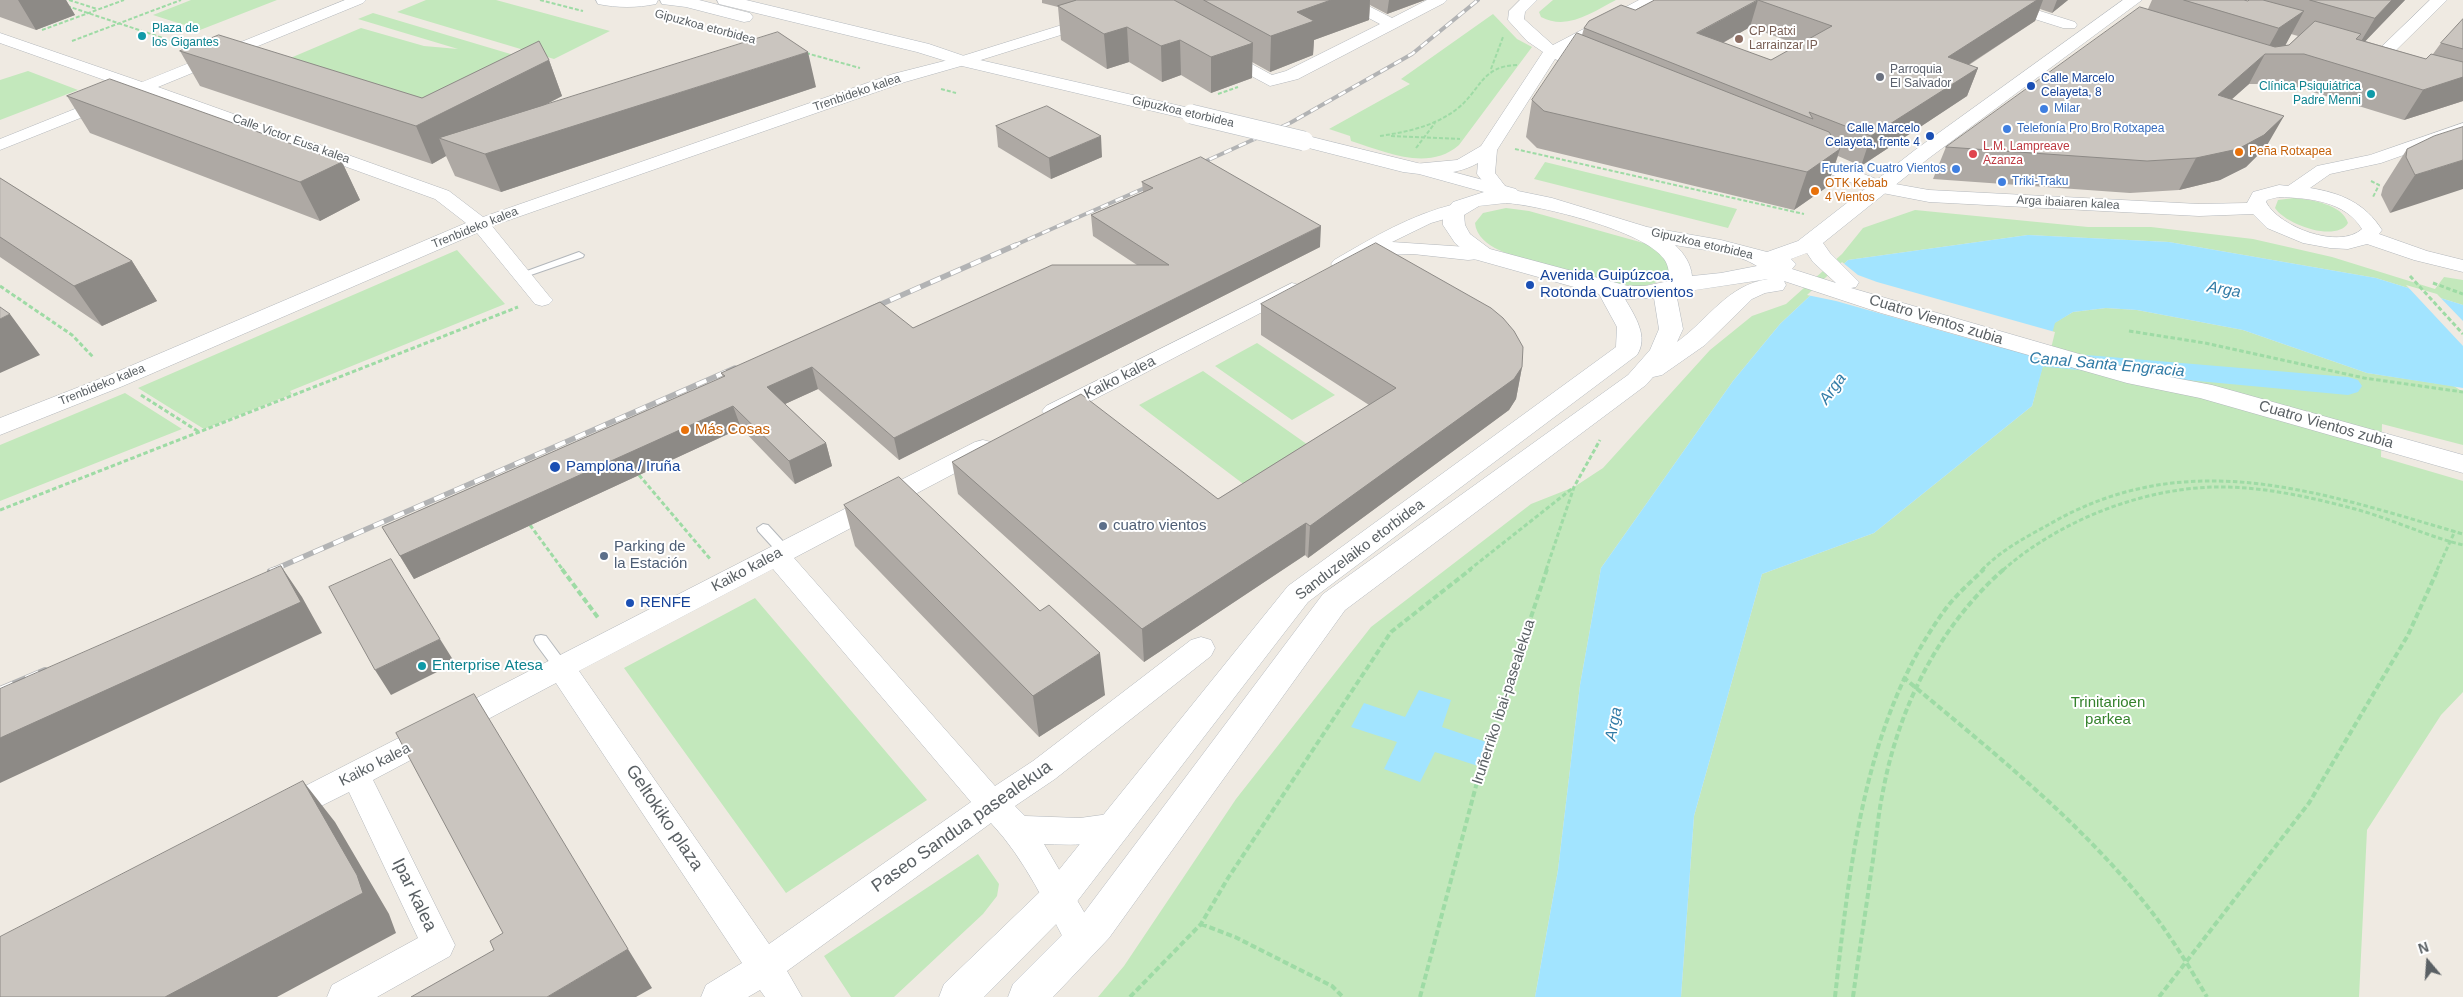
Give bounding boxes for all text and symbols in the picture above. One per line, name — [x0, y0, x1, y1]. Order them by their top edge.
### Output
street label: Gipuzkoa etorbidea — [653, 7, 757, 47]
place label: Plaza de los Gigantes — [152, 22, 219, 50]
place label: CP Patxi Larrainzar IP — [1749, 25, 1818, 53]
marker: Plaza de los Gigantes — [136, 30, 148, 42]
marker: CP Patxi Larrainzar IP — [1733, 33, 1745, 45]
place label: Parroquia El Salvador — [1890, 63, 1951, 91]
street label: Trenbideko kalea — [811, 71, 903, 115]
marker: Parroquia El Salvador — [1874, 71, 1886, 83]
place label: Calle Marcelo Celayeta, 8 — [2041, 72, 2114, 100]
marker: Calle Marcelo Celayeta, 8 — [2025, 80, 2037, 92]
place label: Clínica Psiquiátrica Padre Menni — [2259, 80, 2361, 108]
marker: Clínica Psiquiátrica Padre Menni — [2365, 88, 2377, 100]
street label: Gipuzkoa etorbidea — [1131, 93, 1235, 131]
place label: Milar — [2054, 102, 2080, 116]
marker: Milar — [2038, 103, 2050, 115]
street label: Calle Victor Eusa kalea — [230, 111, 352, 167]
place label: Calle Marcelo Celayeta, frente 4 — [1825, 122, 1920, 150]
place label: Telefonía Pro Bro Rotxapea — [2017, 122, 2164, 136]
marker: Telefonía Pro Bro Rotxapea — [2001, 123, 2013, 135]
marker: Calle Marcelo Celayeta, frente 4 — [1924, 130, 1936, 142]
place label: L.M. Lampreave Azanza — [1983, 140, 2070, 168]
place label: Peña Rotxapea — [2249, 145, 2332, 159]
marker: Peña Rotxapea — [2233, 146, 2245, 158]
marker: L.M. Lampreave Azanza — [1967, 148, 1979, 160]
place label: Frutería Cuatro Vientos — [1821, 162, 1946, 176]
marker: Frutería Cuatro Vientos — [1950, 163, 1962, 175]
place label: Triki-Traku — [2012, 175, 2068, 189]
marker: Triki-Traku — [1996, 176, 2008, 188]
place label: OTK Kebab 4 Vientos — [1825, 177, 1888, 205]
marker: OTK Kebab 4 Vientos — [1809, 185, 1821, 197]
street label: Arga ibaiaren kalea — [2016, 193, 2120, 213]
street label: Trenbideko kalea — [430, 204, 520, 252]
street label: Gipuzkoa etorbidea — [1650, 225, 1754, 263]
place label: Avenida Guipúzcoa, Rotonda Cuatrovientos — [1540, 267, 1693, 302]
water label: Arga — [2206, 278, 2242, 302]
marker: Avenida Guipúzcoa, Rotonda Cuatrovientos — [1524, 279, 1536, 291]
street label: Cuatro Vientos zubia — [1867, 291, 2005, 349]
water label: Canal Santa Engracia — [2029, 349, 2185, 381]
street label: Kaiko kalea — [1081, 352, 1159, 404]
street label: Trenbideko kalea — [57, 361, 147, 409]
water label: Arga — [1815, 370, 1851, 408]
street label: Cuatro Vientos zubia — [2257, 397, 2395, 453]
place label: Más Cosas — [695, 421, 770, 439]
marker: Más Cosas — [679, 424, 691, 436]
place label: Pamplona / Iruña — [566, 458, 680, 476]
marker: Pamplona / Iruña — [548, 460, 562, 474]
street label: Sanduzelaiko etorbidea — [1292, 496, 1428, 604]
place label: cuatro vientos — [1113, 517, 1206, 535]
marker: cuatro vientos — [1097, 520, 1109, 532]
place label: Parking de la Estación — [614, 538, 687, 573]
street label: Kaiko kalea — [709, 544, 785, 596]
marker: Parking de la Estación — [598, 550, 610, 562]
place label: RENFE — [640, 594, 691, 612]
marker: RENFE — [624, 597, 636, 609]
street label: Iruñerriko ibai-pasealekua — [1469, 617, 1539, 787]
place label: Enterprise Atesa — [432, 657, 543, 675]
marker: Enterprise Atesa — [416, 660, 428, 672]
park label: Trinitarioen parkea — [2071, 694, 2145, 729]
water label: Arga — [1601, 706, 1627, 742]
street label: Kaiko kalea — [336, 739, 414, 791]
street label: Paseo Sandua pasealekua — [868, 756, 1056, 898]
street label: Geltokiko plaza — [621, 761, 707, 875]
street label: Ipar kalea — [387, 855, 441, 935]
north arrow — [2403, 937, 2453, 987]
text: N — [2416, 939, 2431, 957]

